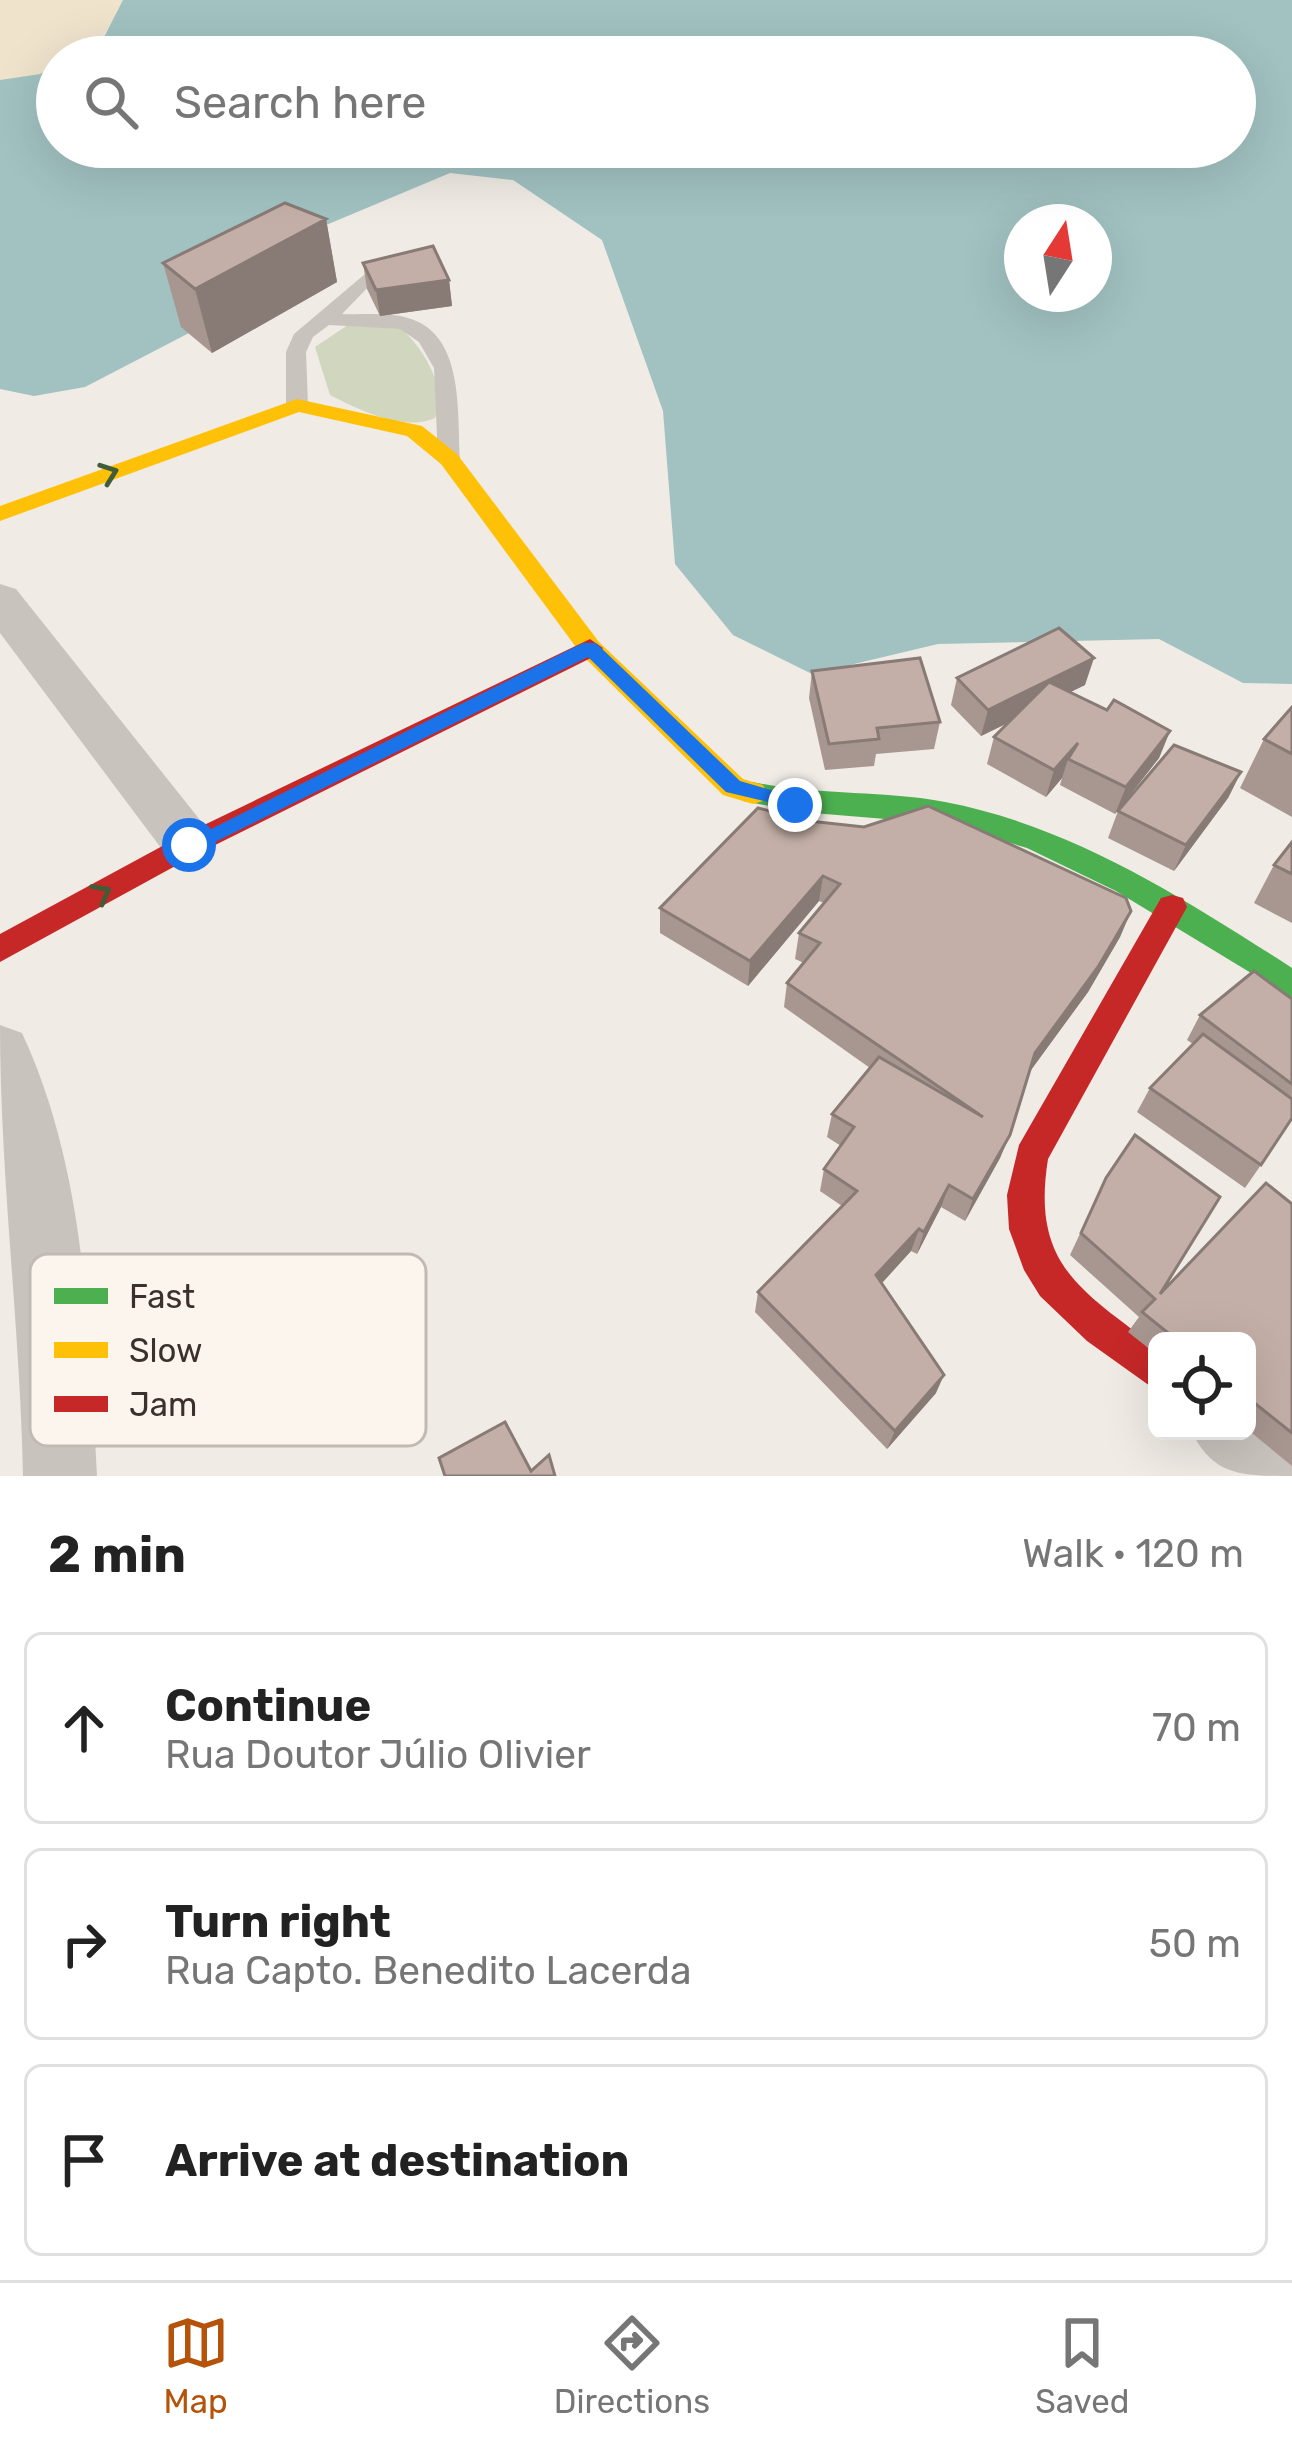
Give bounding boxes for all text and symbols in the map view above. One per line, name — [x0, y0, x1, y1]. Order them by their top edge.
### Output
search box — [36, 36, 1256, 168]
icon: search — [78, 69, 144, 135]
text: Search here — [174, 76, 426, 129]
north arrow — [1004, 204, 1112, 312]
one-way arrow — [98, 462, 119, 487]
route end — [768, 778, 822, 832]
route start — [162, 818, 216, 872]
one-way arrow — [90, 884, 111, 907]
legend — [30, 1254, 426, 1446]
text: Fast — [129, 1277, 195, 1316]
text: Slow — [129, 1331, 203, 1370]
map controls — [1148, 1332, 1256, 1440]
button: locate — [1148, 1332, 1256, 1440]
text: Jam — [129, 1385, 197, 1424]
text: 2 min — [48, 1524, 186, 1585]
text: Walk · 120 m — [1022, 1531, 1244, 1577]
text: Continue — [165, 1679, 371, 1732]
icon: ahead — [51, 1695, 117, 1761]
text: 70 m — [1152, 1705, 1241, 1751]
text: Rua Doutor Júlio Olivier — [165, 1732, 591, 1778]
text: Turn right — [165, 1895, 391, 1948]
icon: right — [51, 1911, 117, 1977]
text: 50 m — [1149, 1921, 1241, 1967]
text: Rua Capto. Benedito Lacerda — [165, 1948, 691, 1994]
icon: arrive — [51, 2127, 117, 2193]
text: Arrive at destination — [165, 2134, 630, 2187]
tab: Map — [163, 2310, 229, 2421]
tab: Directions — [554, 2310, 710, 2421]
tab: Saved — [1035, 2310, 1129, 2421]

